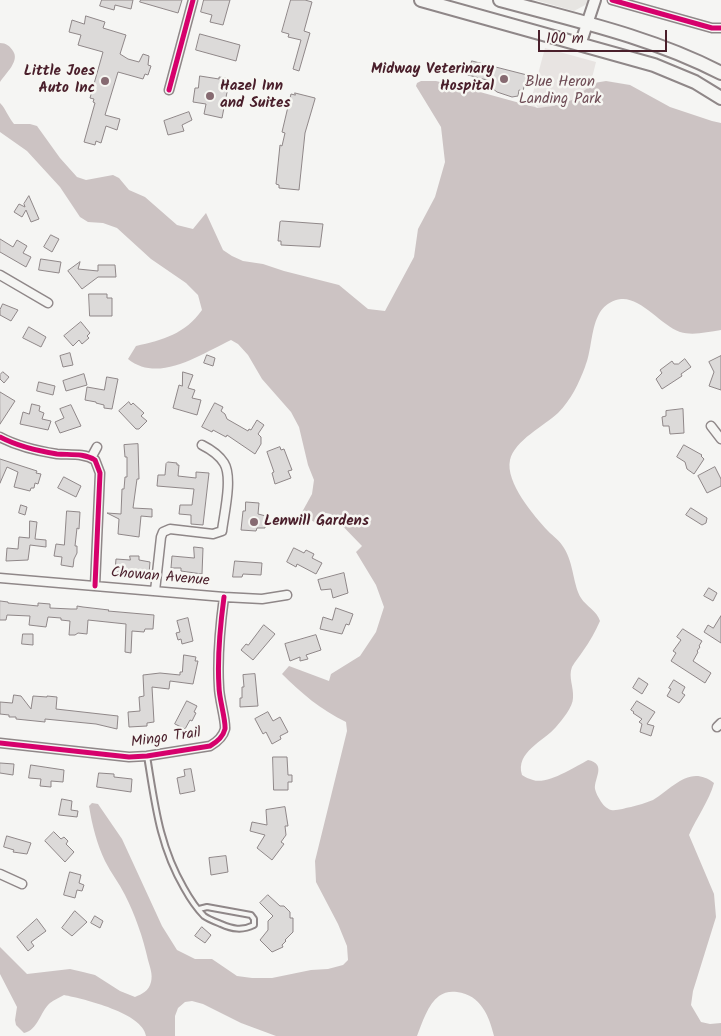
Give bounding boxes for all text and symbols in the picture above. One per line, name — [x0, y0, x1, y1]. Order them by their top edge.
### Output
scale bar — [541, 20, 670, 52]
text: 100 m — [546, 27, 584, 51]
place label: Midway Veterinary Hospital — [371, 61, 494, 96]
place label: Little Joes Auto Inc — [24, 63, 95, 98]
marker: Midway Veterinary Hospital — [498, 73, 510, 85]
park label: Blue Heron Landing Park — [519, 74, 601, 109]
marker: Little Joes Auto Inc — [99, 75, 111, 87]
place label: Hazel Inn and Suites — [220, 78, 290, 113]
marker: Hazel Inn and Suites — [204, 90, 216, 102]
place label: Lenwill Gardens — [264, 513, 369, 531]
marker: Lenwill Gardens — [248, 516, 260, 528]
street label: Chowan Avenue — [110, 565, 210, 591]
street label: Mingo Trail — [130, 725, 202, 753]

